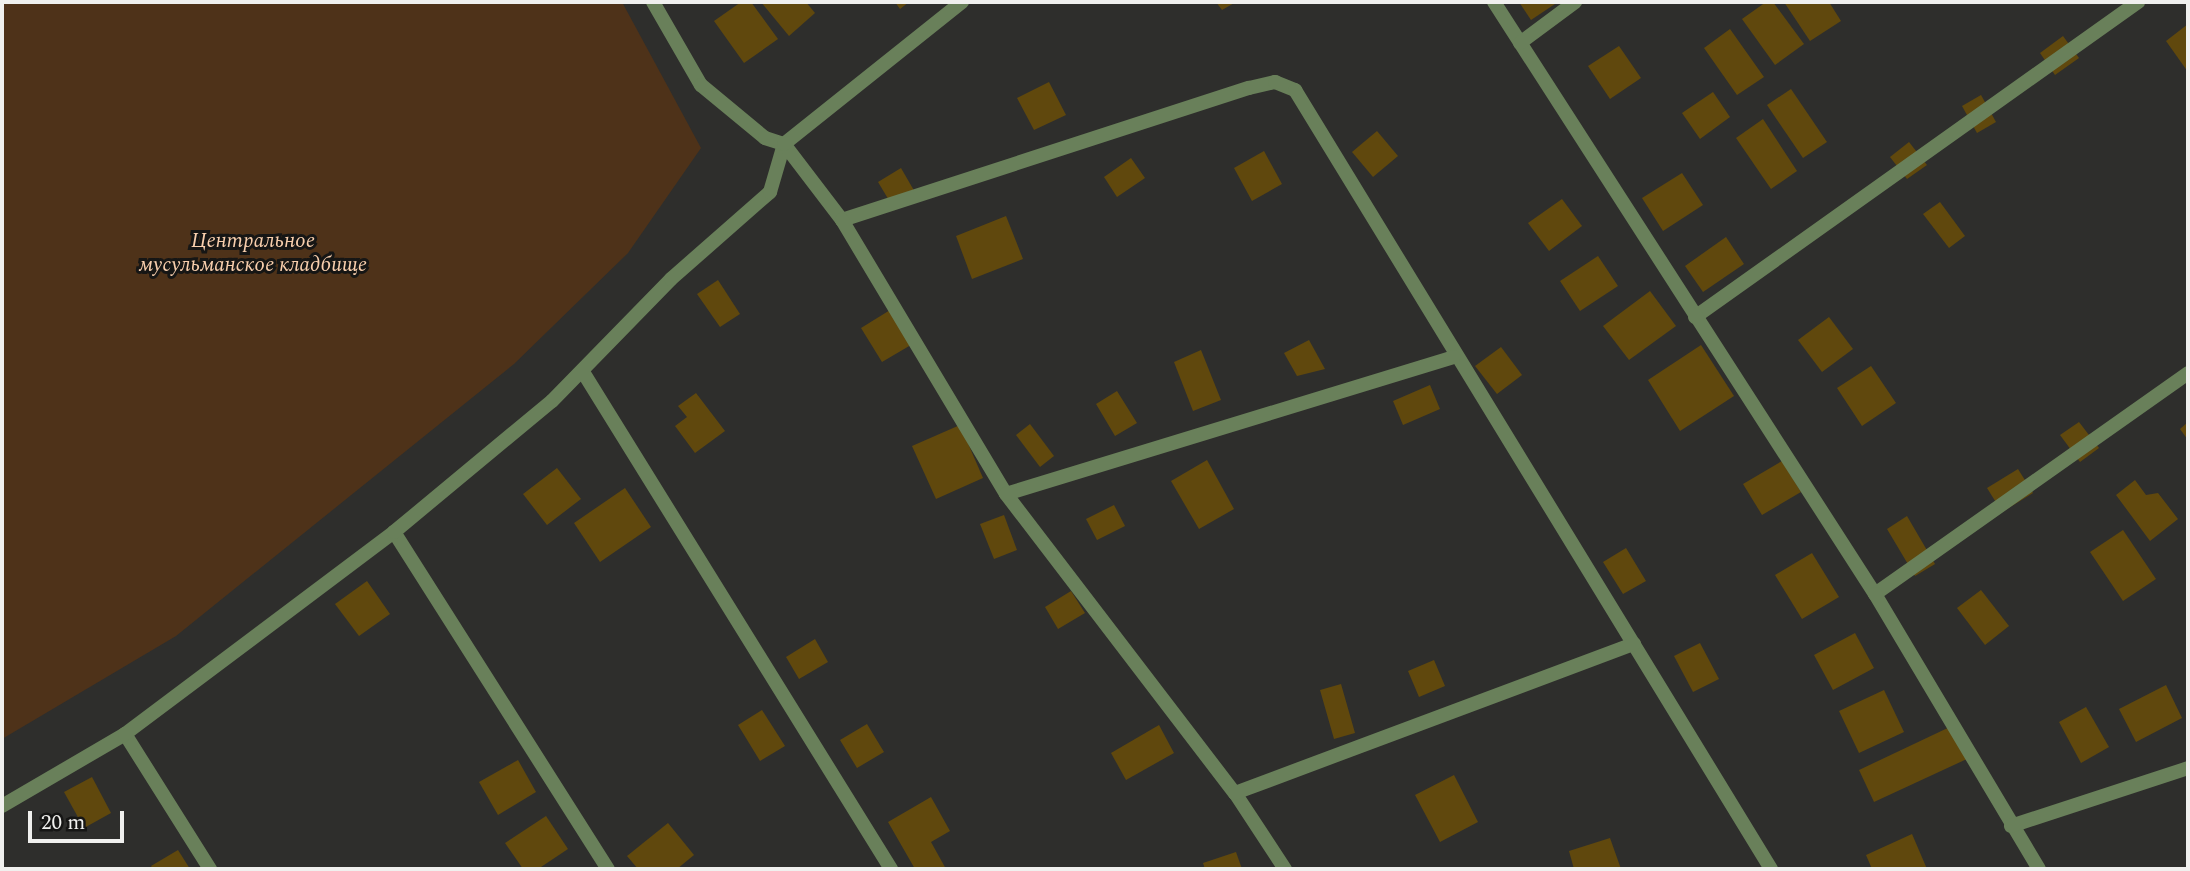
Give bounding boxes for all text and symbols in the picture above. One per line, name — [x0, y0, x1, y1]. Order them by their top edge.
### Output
park label: Центральное мусульманское кладбище — [139, 228, 367, 278]
scale bar — [32, 798, 128, 842]
text: 20 m — [41, 807, 85, 839]

